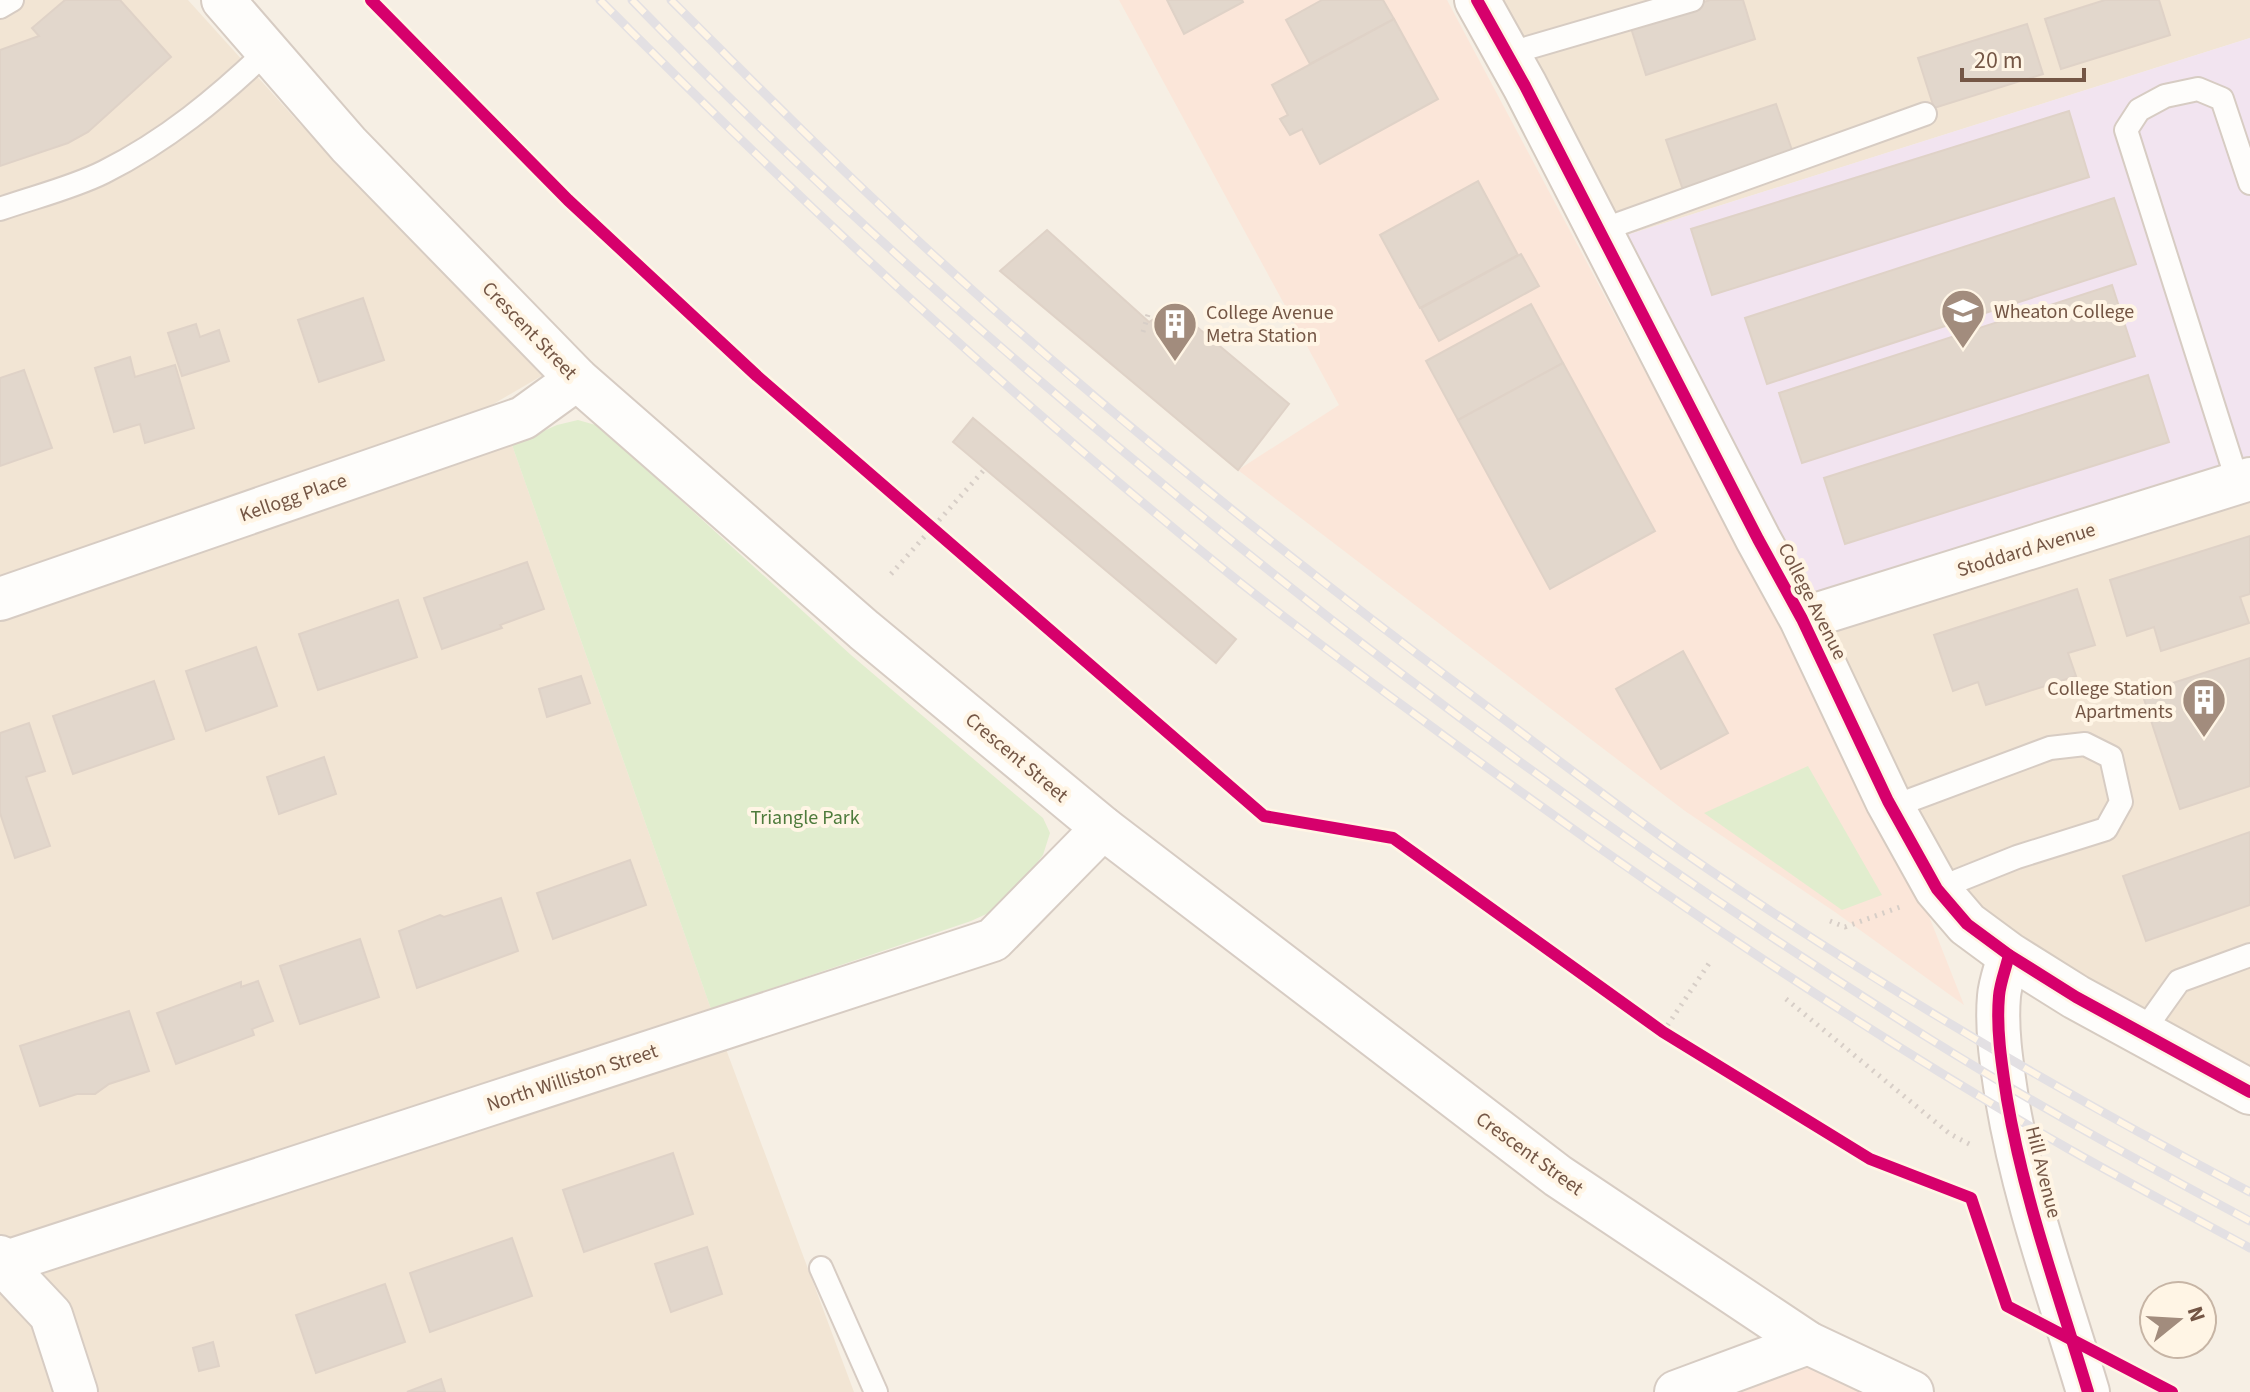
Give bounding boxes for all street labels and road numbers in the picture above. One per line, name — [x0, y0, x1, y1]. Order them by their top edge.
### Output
street label: Crescent Street — [475, 275, 584, 386]
street label: Kellogg Place — [236, 467, 351, 529]
street label: Stoddard Avenue — [1954, 516, 2099, 584]
street label: College Avenue — [1771, 538, 1854, 665]
street label: Crescent Street — [959, 706, 1074, 809]
street label: North Williston Street — [483, 1037, 662, 1119]
street label: Crescent Street — [1470, 1105, 1589, 1203]
street label: Hill Avenue — [2018, 1123, 2068, 1221]

